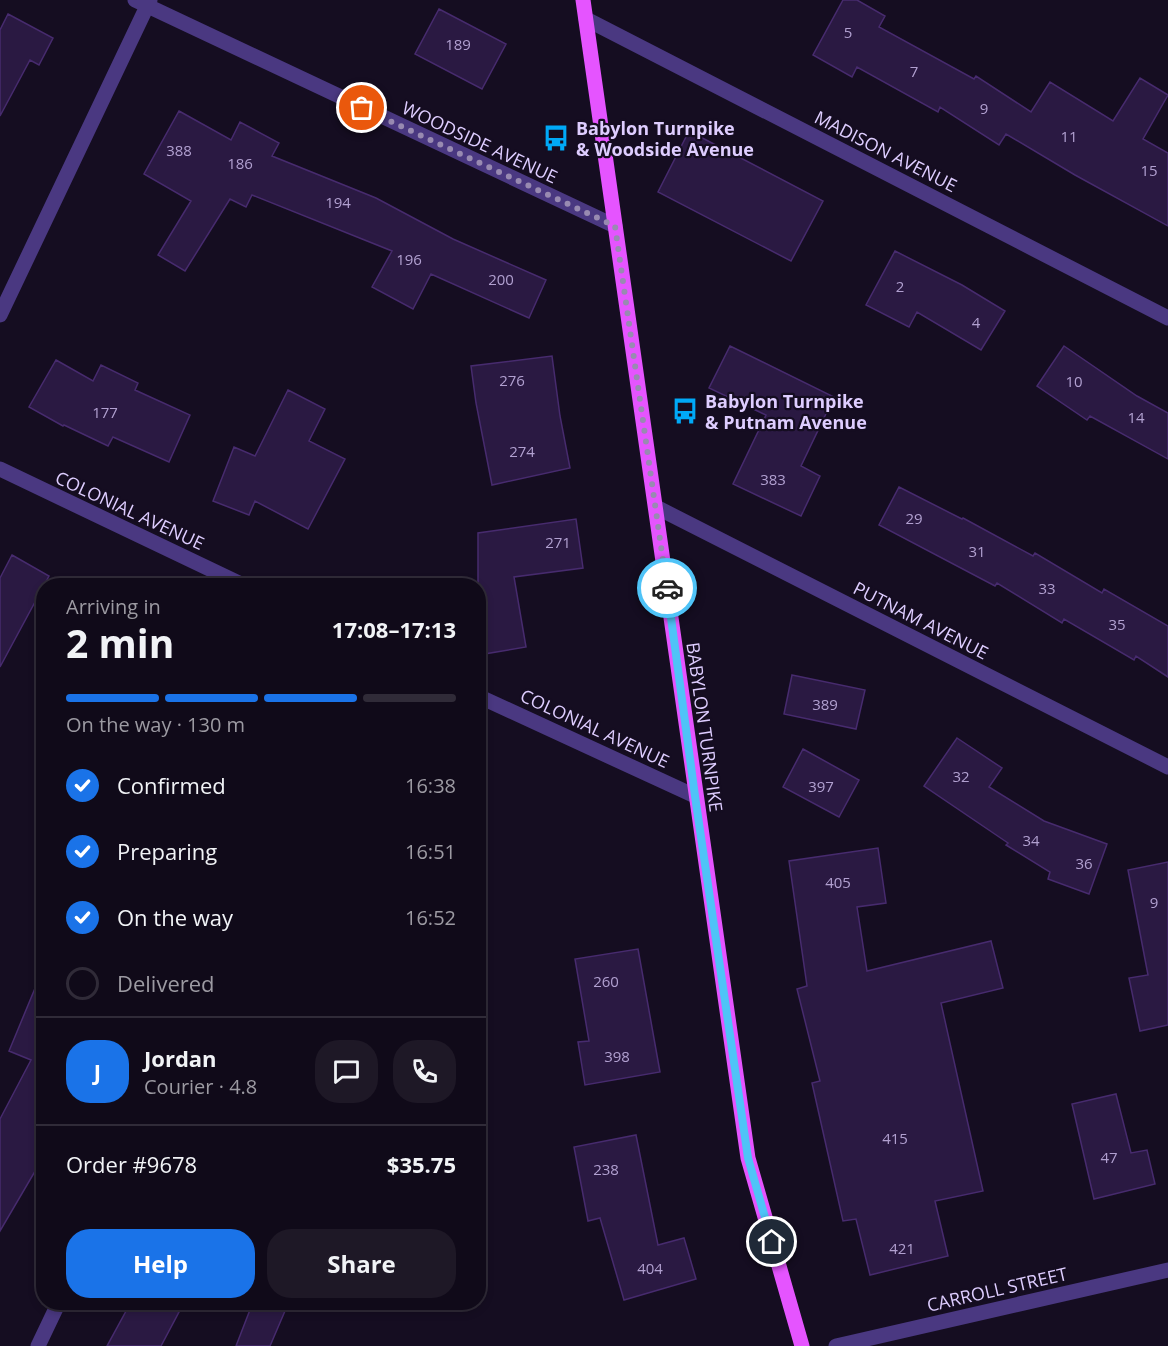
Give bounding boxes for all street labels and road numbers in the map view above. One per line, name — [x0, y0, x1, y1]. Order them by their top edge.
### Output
street label: WOODSIDE AVENUE — [398, 95, 562, 189]
street label: MADISON AVENUE — [811, 105, 961, 197]
street label: COLONIAL AVENUE — [52, 465, 208, 555]
street label: PUTNAM AVENUE — [849, 576, 993, 664]
street label: BABYLON TURNPIKE — [681, 641, 729, 813]
street label: COLONIAL AVENUE — [517, 683, 673, 773]
street label: CARROLL STREET — [925, 1261, 1070, 1317]

